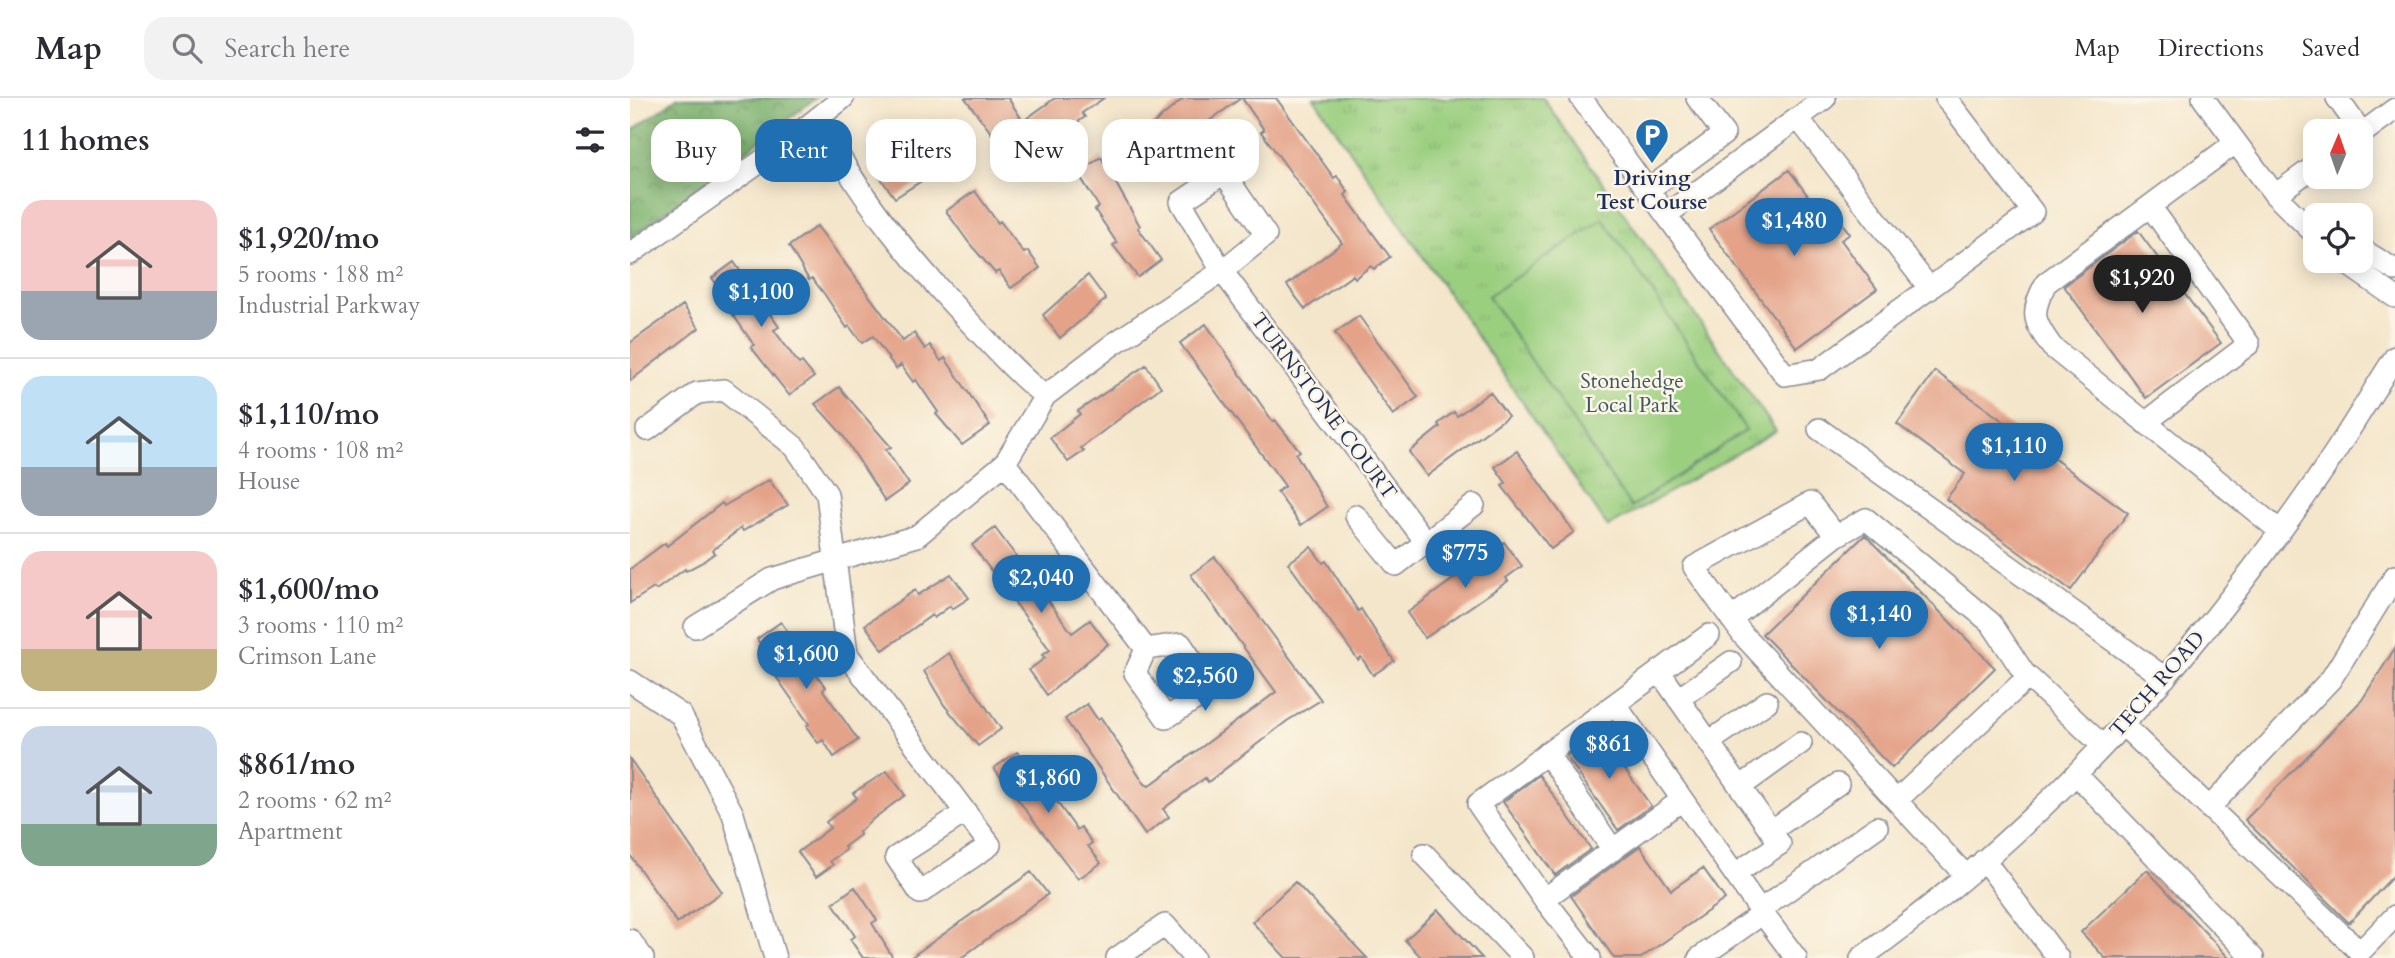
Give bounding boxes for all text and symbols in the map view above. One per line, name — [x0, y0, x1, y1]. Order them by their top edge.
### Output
search box — [144, 17, 634, 80]
text: Map — [35, 26, 102, 71]
icon: search — [168, 29, 206, 67]
text: Search here — [224, 31, 350, 66]
text: Map — [2074, 32, 2120, 65]
text: Directions — [2158, 32, 2264, 65]
text: Saved — [2302, 32, 2360, 65]
parking icon: Driving Test Course — [1633, 116, 1671, 165]
chip: Buy — [651, 119, 741, 182]
chip: Rent — [755, 119, 852, 182]
chip: Filters — [866, 119, 976, 182]
chip: New — [990, 119, 1088, 182]
chip: Apartment — [1102, 119, 1259, 182]
north arrow — [2303, 119, 2373, 189]
map controls — [2303, 119, 2373, 273]
text: 11 homes — [21, 120, 150, 161]
icon: filters — [571, 121, 609, 159]
place label: Driving Test Course — [1596, 164, 1708, 217]
pin: $1,480 — [1737, 198, 1851, 258]
button: locate — [2303, 203, 2373, 273]
text: $1,480 — [1761, 205, 1827, 236]
text: $1,920/mo — [238, 218, 379, 259]
icon: home — [77, 228, 161, 312]
pin: $1,920 — [2085, 256, 2199, 315]
text: 5 rooms · 188 m² — [238, 259, 403, 290]
text: $1,920 — [2109, 262, 2175, 293]
pin: $1,100 — [704, 270, 818, 329]
text: $1,100 — [728, 276, 794, 307]
text: Industrial Parkway — [238, 290, 420, 321]
street label: TURNSTONE COURT — [1244, 307, 1403, 506]
park label: Stonehedge Local Park — [1580, 367, 1684, 420]
text: $1,110/mo — [238, 394, 379, 435]
icon: home — [77, 404, 161, 488]
pin: $1,110 — [1957, 424, 2071, 483]
text: $1,110 — [1981, 430, 2047, 461]
text: 4 rooms · 108 m² — [238, 435, 403, 466]
text: House — [238, 466, 300, 497]
pin: $775 — [1424, 531, 1506, 590]
text: $775 — [1441, 537, 1489, 568]
pin: $2,040 — [984, 556, 1098, 615]
text: $2,040 — [1008, 562, 1074, 593]
text: $1,600/mo — [238, 569, 379, 610]
icon: home — [77, 579, 161, 663]
pin: $1,140 — [1822, 592, 1936, 651]
text: $1,140 — [1846, 598, 1912, 629]
text: 3 rooms · 110 m² — [238, 610, 403, 641]
street label: TECH ROAD — [2103, 625, 2212, 744]
pin: $1,600 — [749, 632, 863, 691]
text: $1,600 — [773, 638, 839, 669]
text: Crimson Lane — [238, 641, 377, 672]
pin: $2,560 — [1148, 654, 1262, 713]
text: $2,560 — [1172, 660, 1238, 691]
pin: $861 — [1568, 722, 1650, 781]
text: $861 — [1585, 728, 1633, 759]
text: $861/mo — [238, 744, 355, 785]
icon: home — [77, 754, 161, 838]
pin: $1,860 — [991, 756, 1105, 815]
text: $1,860 — [1015, 762, 1081, 793]
text: 2 rooms · 62 m² — [238, 785, 391, 816]
text: Apartment — [238, 816, 342, 847]

